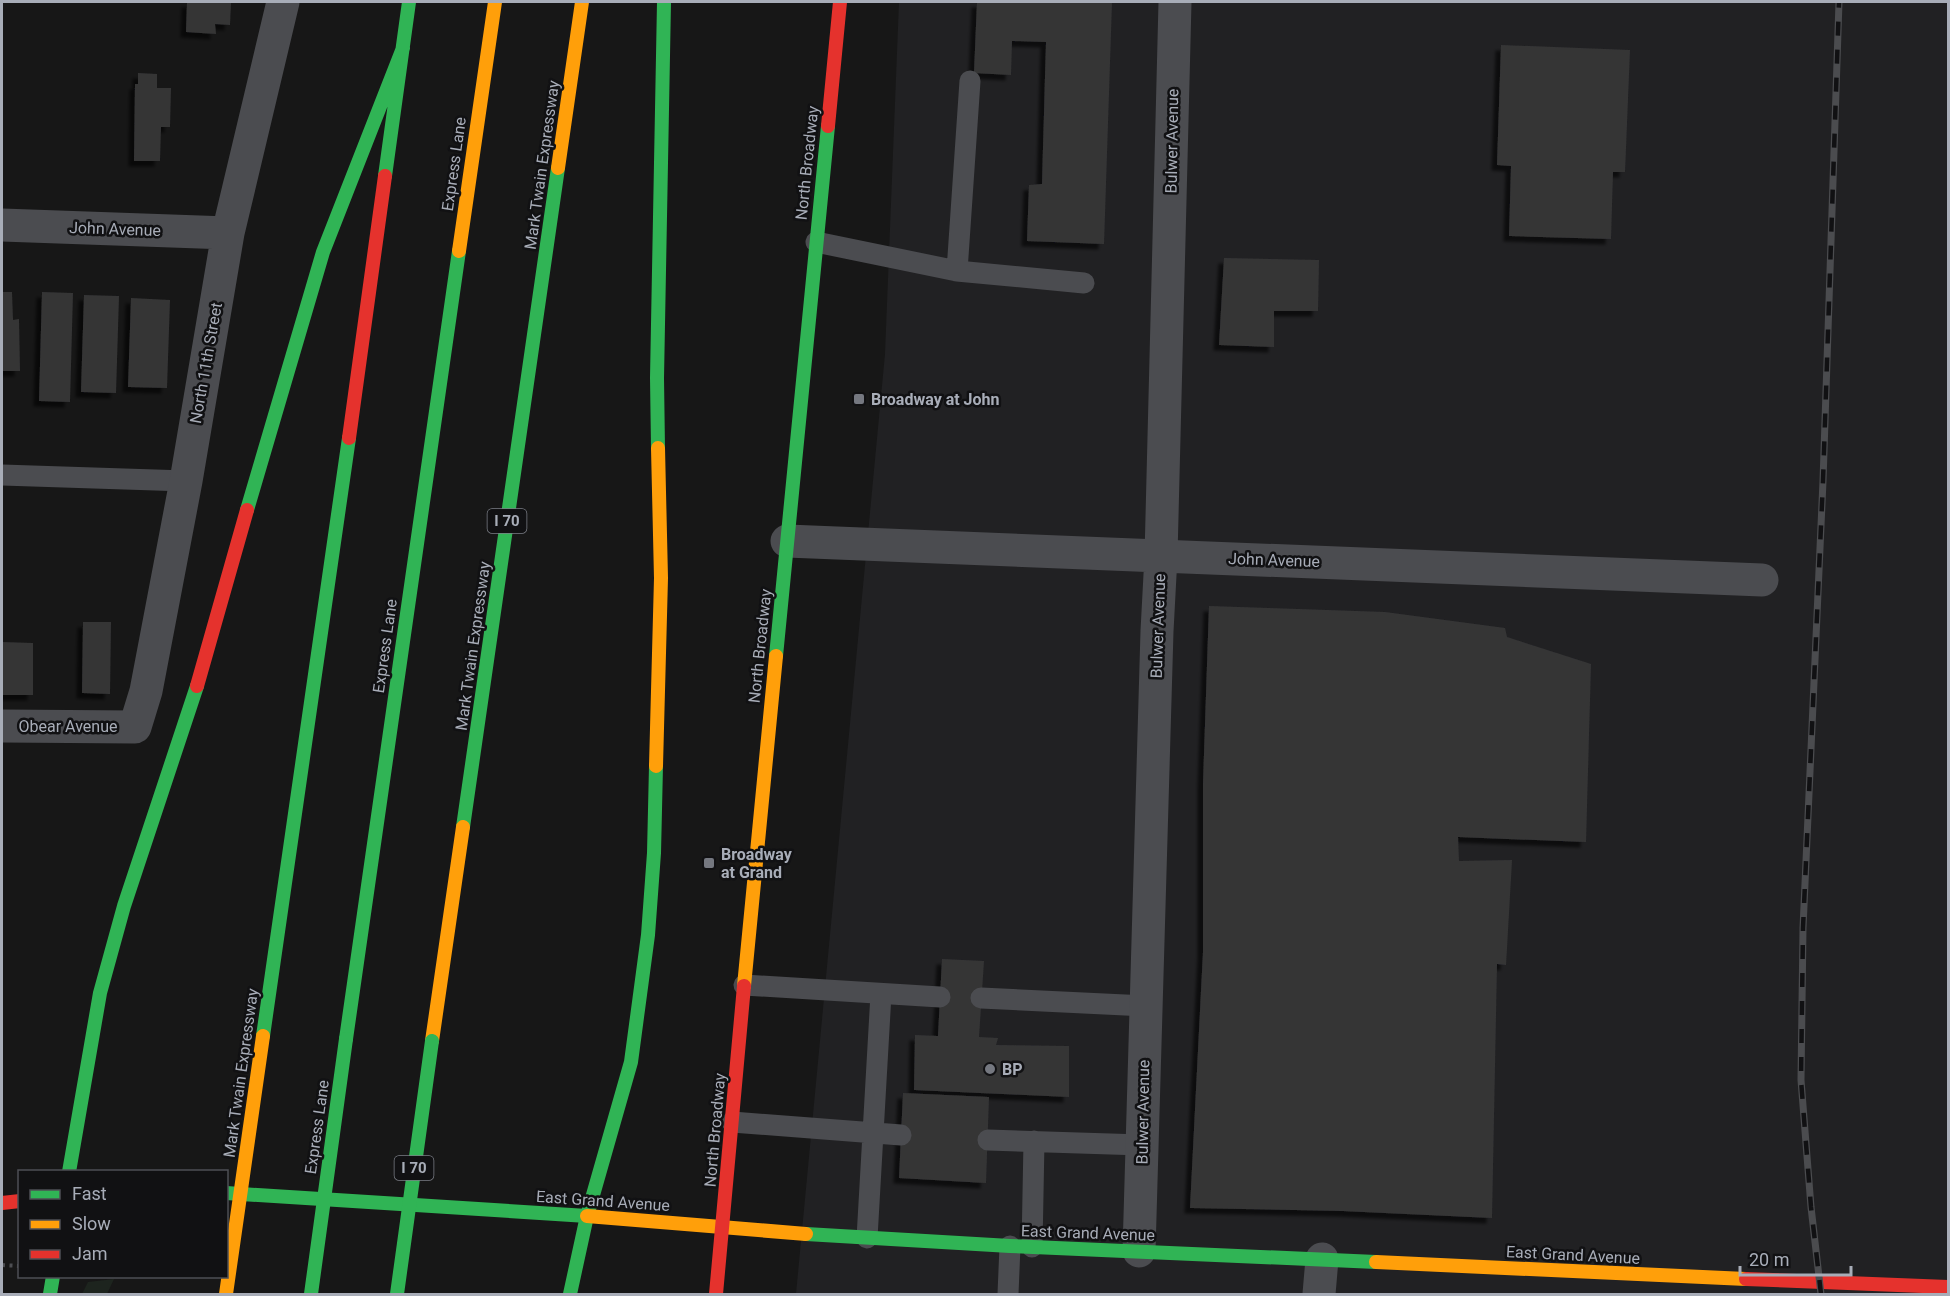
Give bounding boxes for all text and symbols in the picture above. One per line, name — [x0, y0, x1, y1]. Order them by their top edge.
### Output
street label: Mark Twain Expressway — [521, 79, 563, 251]
street label: Bulwer Avenue — [1162, 88, 1182, 194]
street label: North Broadway — [792, 105, 822, 221]
street label: Express Lane — [438, 116, 470, 212]
street label: John Avenue — [69, 218, 161, 240]
street label: North 11th Street — [186, 301, 226, 425]
place label: Broadway at John — [871, 390, 1000, 409]
marker: Broadway at John — [852, 392, 866, 406]
road number: I 70 — [488, 509, 526, 533]
street label: John Avenue — [1228, 549, 1320, 571]
street label: Mark Twain Expressway — [452, 560, 494, 732]
street label: Bulwer Avenue — [1147, 573, 1169, 679]
street label: North Broadway — [745, 588, 775, 704]
street label: Express Lane — [369, 598, 401, 694]
street label: Obear Avenue — [19, 717, 117, 736]
place label: Broadway at Grand — [721, 845, 793, 882]
marker: Broadway at Grand — [702, 856, 716, 870]
street label: Mark Twain Expressway — [220, 987, 262, 1159]
street label: Bulwer Avenue — [1133, 1059, 1153, 1165]
place label: BP — [1002, 1060, 1023, 1079]
marker: BP — [983, 1062, 997, 1076]
street label: North Broadway — [701, 1072, 729, 1188]
street label: Express Lane — [301, 1079, 333, 1175]
road number: I 70 — [394, 1156, 434, 1180]
legend — [18, 1170, 228, 1278]
text: Fast — [72, 1183, 107, 1204]
street label: East Grand Avenue — [535, 1187, 671, 1215]
text: Slow — [72, 1213, 111, 1234]
street label: East Grand Avenue — [1021, 1221, 1155, 1245]
scale bar — [1740, 1239, 1851, 1277]
street label: East Grand Avenue — [1506, 1242, 1640, 1268]
text: Jam — [72, 1243, 108, 1264]
text: 20 m — [1749, 1249, 1789, 1270]

